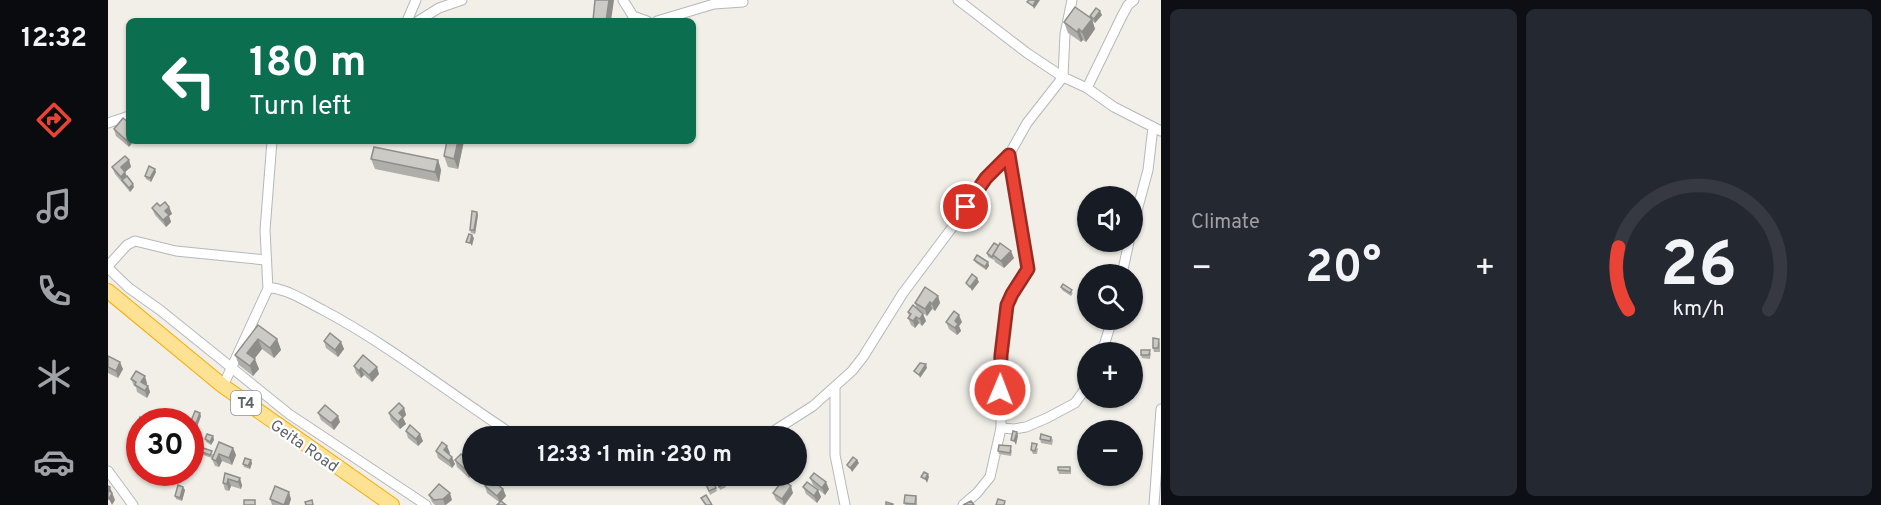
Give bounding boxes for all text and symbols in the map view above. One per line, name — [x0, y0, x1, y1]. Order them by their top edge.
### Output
text: 12:32 — [21, 22, 87, 56]
text: 180 m — [249, 38, 366, 91]
icon: left — [150, 42, 228, 120]
text: Turn left — [249, 90, 351, 124]
icon: directions — [33, 99, 75, 141]
pin — [940, 181, 991, 232]
icon: music — [33, 185, 75, 227]
map controls — [1077, 186, 1143, 486]
button: sound — [1077, 186, 1143, 252]
icon: arrive — [949, 190, 982, 223]
text: Climate — [1191, 210, 1260, 236]
text: 26 — [1660, 229, 1737, 308]
text: 20° — [1305, 241, 1381, 298]
text: − — [1191, 249, 1212, 291]
text: + — [1474, 249, 1495, 291]
button: search — [1077, 264, 1143, 330]
icon: phone — [33, 270, 75, 312]
text: km/h — [1673, 296, 1725, 323]
button: + — [1077, 342, 1143, 408]
icon: climate — [33, 356, 75, 398]
position arrow — [968, 358, 1032, 422]
road number: T4 — [231, 391, 261, 415]
speed limit sign: 30 — [126, 408, 204, 486]
street label: Geita Road — [266, 416, 342, 477]
button: − — [1077, 420, 1143, 486]
icon: car — [33, 441, 75, 483]
text: 12:33 · 1 min · 230 m — [537, 442, 732, 469]

